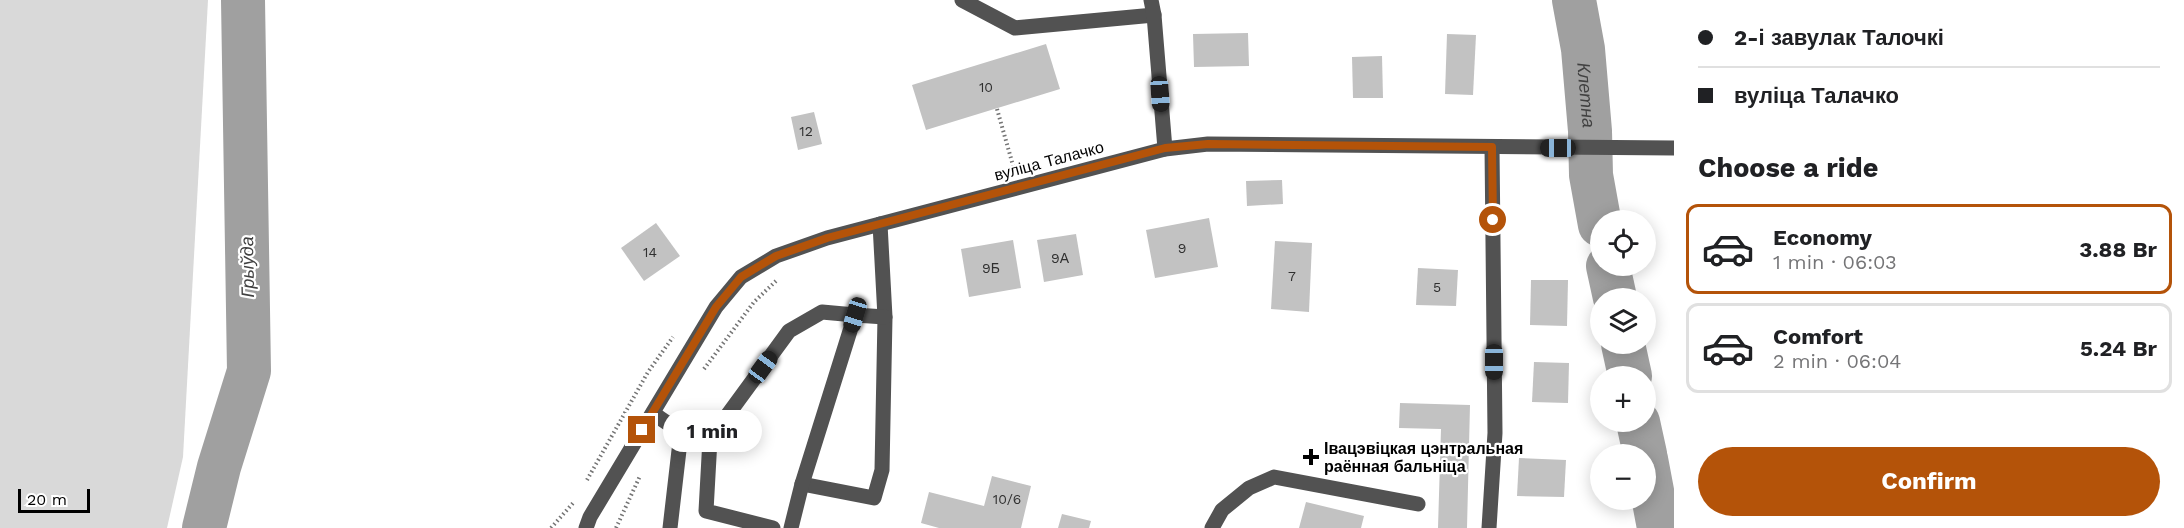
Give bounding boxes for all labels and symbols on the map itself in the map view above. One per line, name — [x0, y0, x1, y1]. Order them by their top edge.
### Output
water label: Клетна — [1574, 61, 1600, 129]
car — [1150, 75, 1170, 113]
house number: 10 — [979, 79, 993, 95]
house number: 12 — [799, 123, 813, 139]
street label: вуліца Талачко — [992, 137, 1106, 185]
car — [1540, 139, 1576, 157]
route start — [1479, 206, 1506, 233]
water label: Грыўда — [236, 236, 258, 298]
house number: 9 — [1178, 240, 1186, 256]
house number: 14 — [643, 244, 657, 260]
house number: 9А — [1051, 250, 1070, 266]
house number: 9Б — [982, 260, 1000, 276]
house number: 7 — [1288, 268, 1296, 284]
house number: 5 — [1433, 279, 1441, 295]
car — [841, 295, 869, 335]
car — [1485, 344, 1503, 380]
car — [745, 347, 781, 387]
callout: 1 min — [663, 409, 762, 451]
route end — [628, 416, 655, 443]
place label: Івацэвіцкая цэнтральная раённая бальніца — [1324, 439, 1523, 476]
marker: Івацэвіцкая цэнтральная раённая бальніца — [1302, 448, 1320, 466]
scale bar — [18, 486, 90, 514]
house number: 10/6 — [993, 491, 1021, 507]

